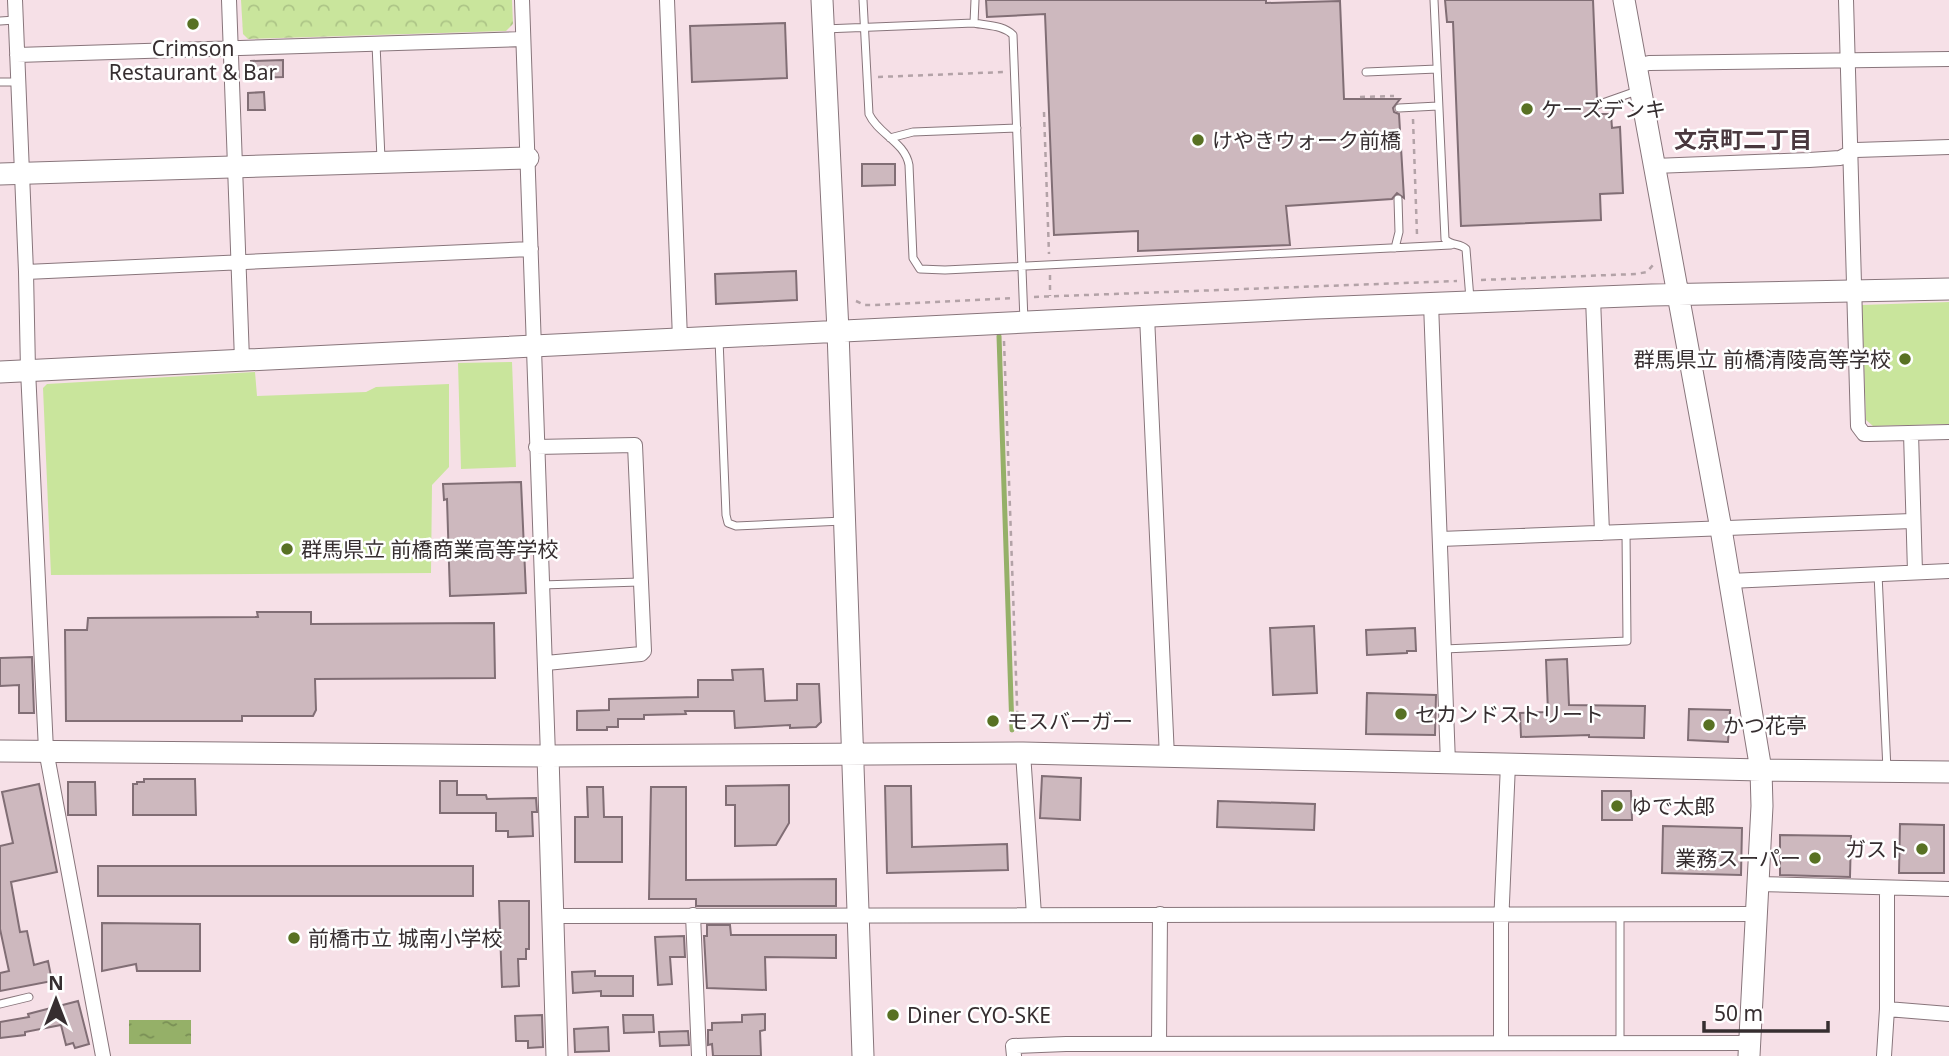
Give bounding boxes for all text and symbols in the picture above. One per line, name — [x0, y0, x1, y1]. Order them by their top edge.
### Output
marker: Crimson Restaurant & Bar — [185, 16, 201, 32]
place label: Crimson Restaurant & Bar — [109, 34, 277, 86]
place label: ケーズデンキ — [1541, 95, 1666, 123]
marker: ケーズデンキ — [1519, 101, 1535, 117]
district label: 文京町二丁目 — [1674, 123, 1812, 155]
place label: けやきウォーク前橋 — [1212, 126, 1401, 154]
marker: けやきウォーク前橋 — [1190, 132, 1206, 148]
place label: 群馬県立 前橋清陵高等学校 — [1634, 345, 1891, 373]
marker: 群馬県立 前橋清陵高等学校 — [1897, 351, 1913, 367]
place label: 群馬県立 前橋商業高等学校 — [301, 535, 558, 563]
marker: 群馬県立 前橋商業高等学校 — [279, 541, 295, 557]
place label: セカンドストリート — [1415, 700, 1604, 728]
marker: セカンドストリート — [1393, 706, 1409, 722]
place label: モスバーガー — [1007, 707, 1133, 735]
place label: かつ花亭 — [1723, 711, 1807, 739]
marker: モスバーガー — [985, 713, 1001, 729]
marker: かつ花亭 — [1701, 717, 1717, 733]
place label: ゆで太郎 — [1631, 792, 1715, 820]
marker: ゆで太郎 — [1609, 798, 1625, 814]
place label: ガスト — [1845, 835, 1908, 863]
marker: ガスト — [1914, 841, 1930, 857]
place label: 業務スーパー — [1675, 844, 1801, 872]
marker: 業務スーパー — [1807, 850, 1823, 866]
place label: 前橋市立 城南小学校 — [308, 924, 502, 952]
marker: 前橋市立 城南小学校 — [286, 930, 302, 946]
north arrow — [21, 965, 91, 1035]
text: N — [48, 970, 64, 996]
scale bar — [1704, 990, 1828, 1034]
text: 50 m — [1714, 999, 1763, 1027]
place label: Diner CYO-SKE — [907, 1001, 1051, 1029]
marker: Diner CYO-SKE — [885, 1007, 901, 1023]

